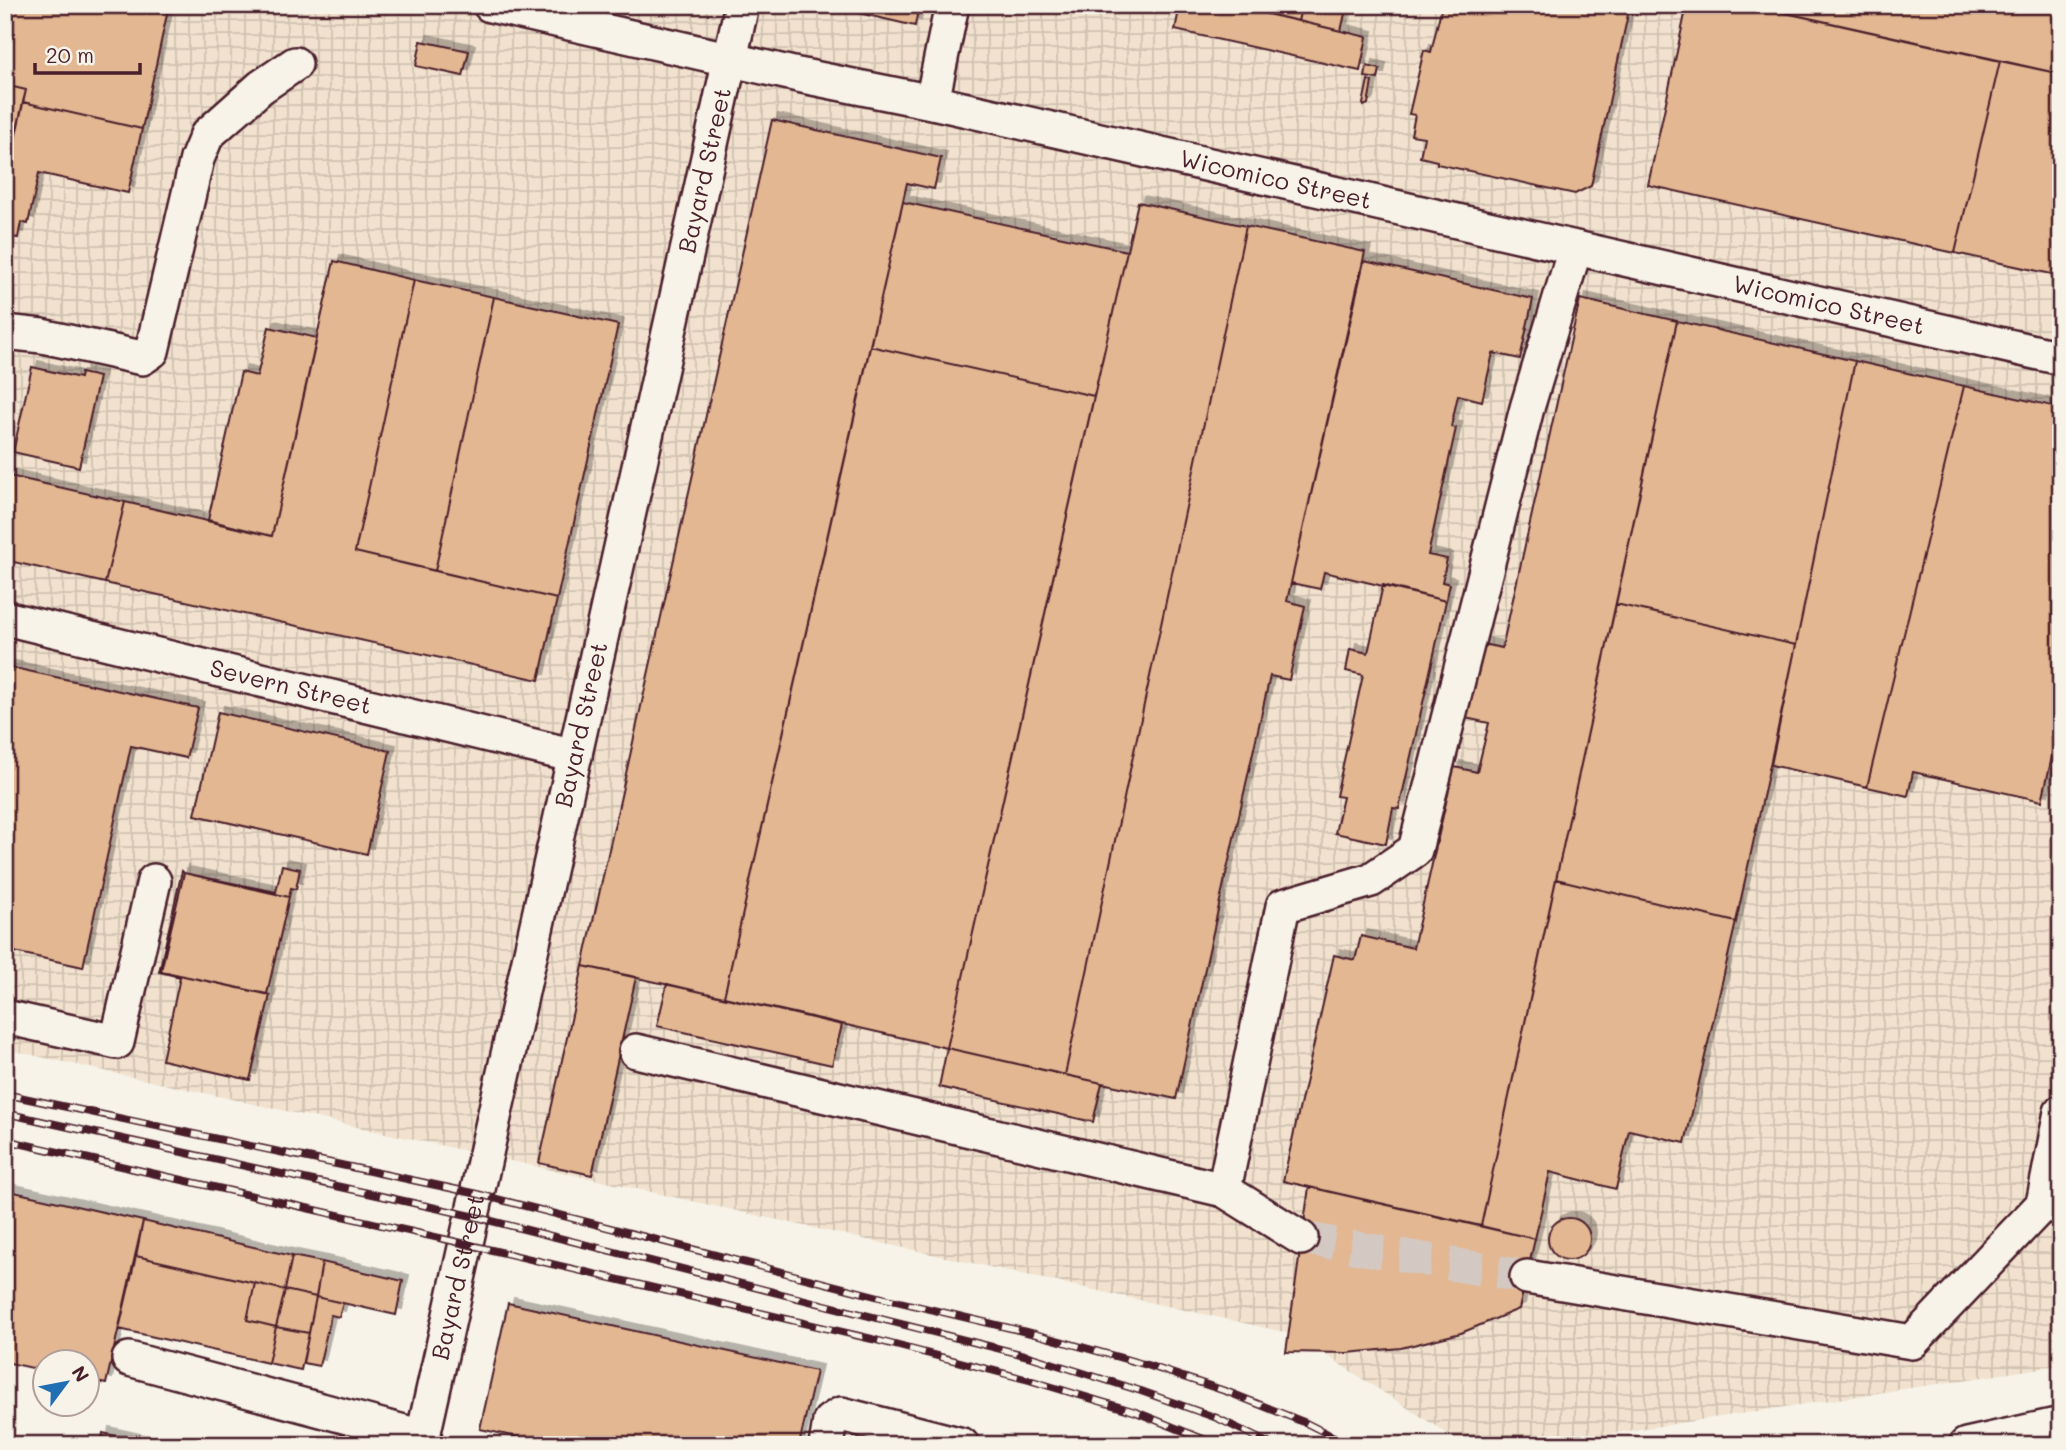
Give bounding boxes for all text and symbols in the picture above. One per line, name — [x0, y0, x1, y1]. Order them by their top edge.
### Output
scale bar — [35, 32, 140, 76]
text: 20 m — [46, 41, 94, 68]
street label: Bayard Street — [670, 84, 737, 256]
street label: Wicomico Street — [1177, 142, 1375, 215]
street label: Wicomico Street — [1730, 267, 1928, 341]
street label: Bayard Street — [547, 639, 614, 810]
street label: Severn Street — [207, 651, 375, 720]
street label: Bayard Street — [423, 1191, 490, 1363]
north arrow — [32, 1348, 102, 1418]
text: N — [66, 1361, 95, 1386]

